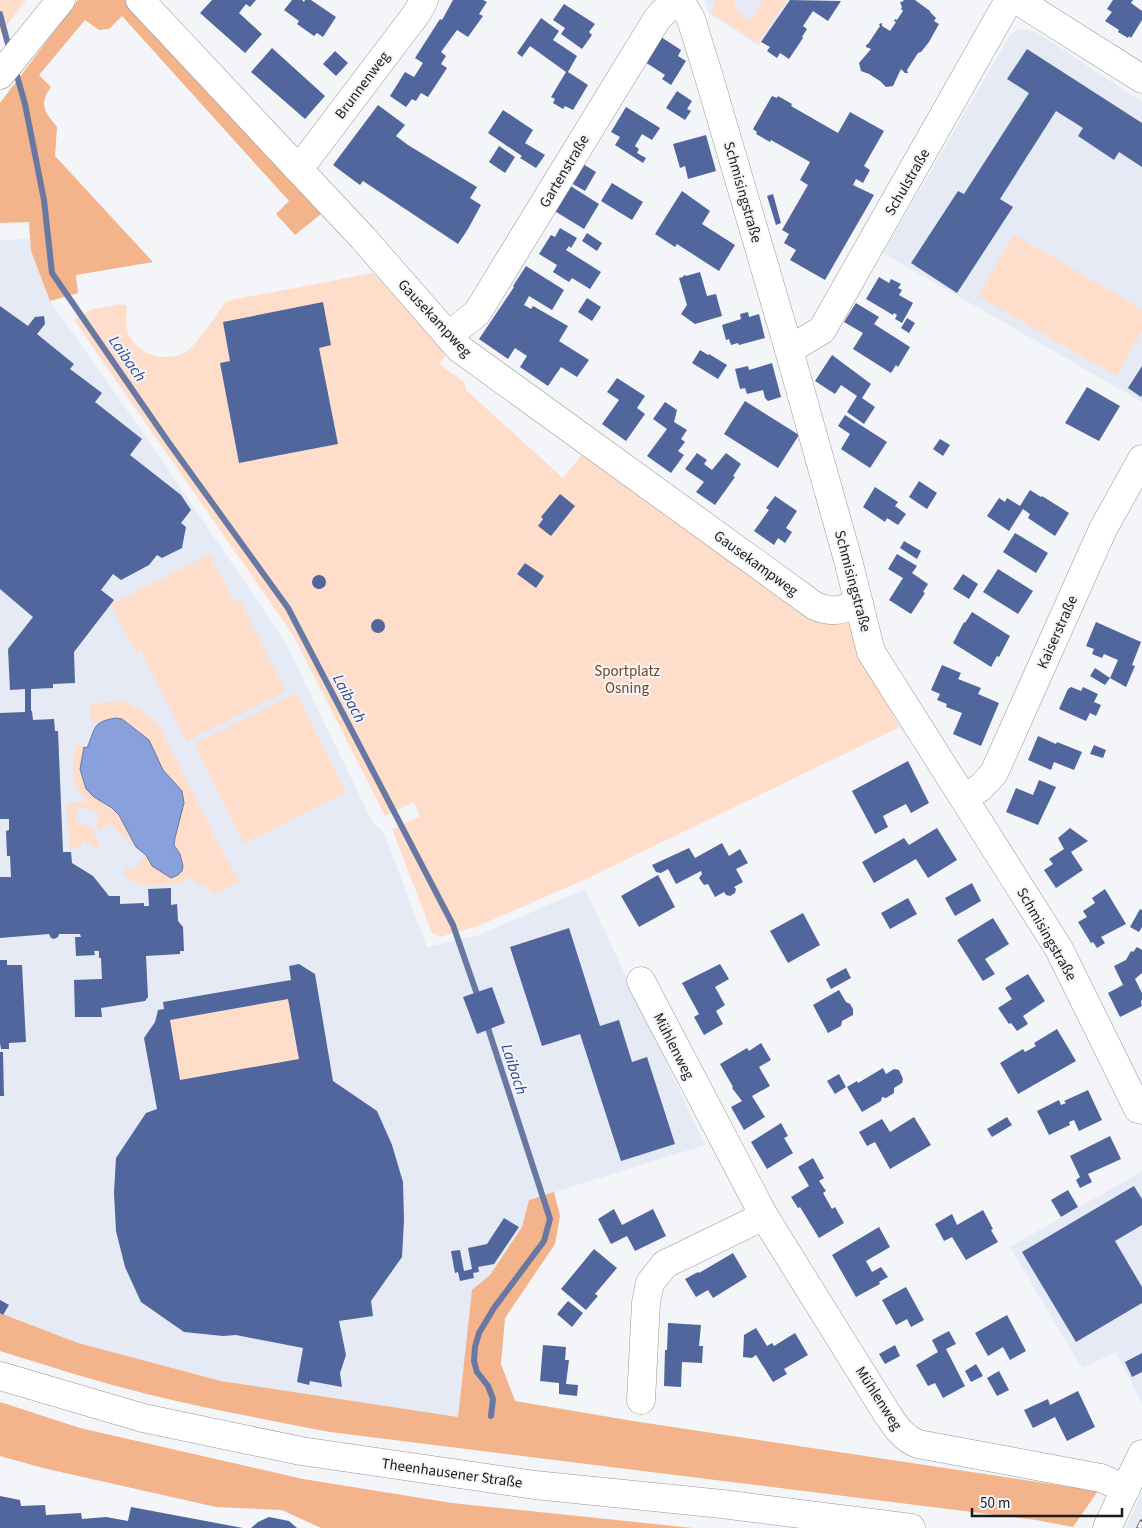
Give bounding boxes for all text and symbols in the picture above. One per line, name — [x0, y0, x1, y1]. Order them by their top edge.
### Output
street label: Brunnenweg — [330, 47, 395, 123]
street label: Gartenstraße — [534, 131, 595, 212]
street label: Schmisingstraße — [718, 139, 767, 245]
street label: Schulstraße — [880, 145, 935, 220]
street label: Gausekampweg — [393, 275, 477, 362]
water label: Laibach — [103, 331, 151, 386]
street label: Gausekampweg — [709, 526, 803, 601]
street label: Schmisingstraße — [829, 528, 876, 634]
street label: Kaiserstraße — [1032, 592, 1083, 672]
park label: Sportplatz Osning — [594, 661, 660, 699]
water label: Laibach — [327, 670, 371, 727]
street label: Schmisingstraße — [1011, 884, 1082, 985]
street label: Mühlenweg — [648, 1009, 700, 1084]
water label: Laibach — [496, 1041, 533, 1097]
street label: Mühlenweg — [850, 1362, 907, 1435]
street label: Theenhausener Straße — [380, 1453, 524, 1494]
scale bar — [972, 1486, 1122, 1518]
text: 50 m — [980, 1493, 1010, 1514]

